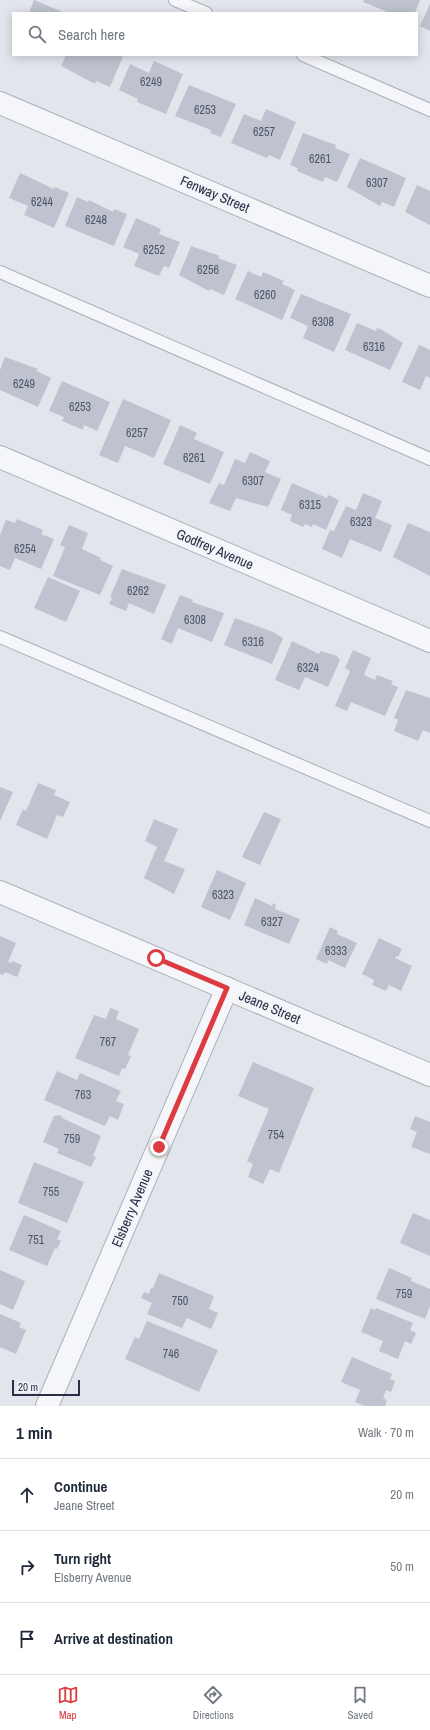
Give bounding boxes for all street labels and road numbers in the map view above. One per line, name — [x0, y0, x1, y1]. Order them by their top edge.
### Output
street label: Fenway Street — [178, 171, 252, 217]
street label: Godfrey Avenue — [174, 525, 256, 573]
street label: Jeane Street — [237, 986, 303, 1028]
street label: Elsberry Avenue — [107, 1166, 157, 1250]

